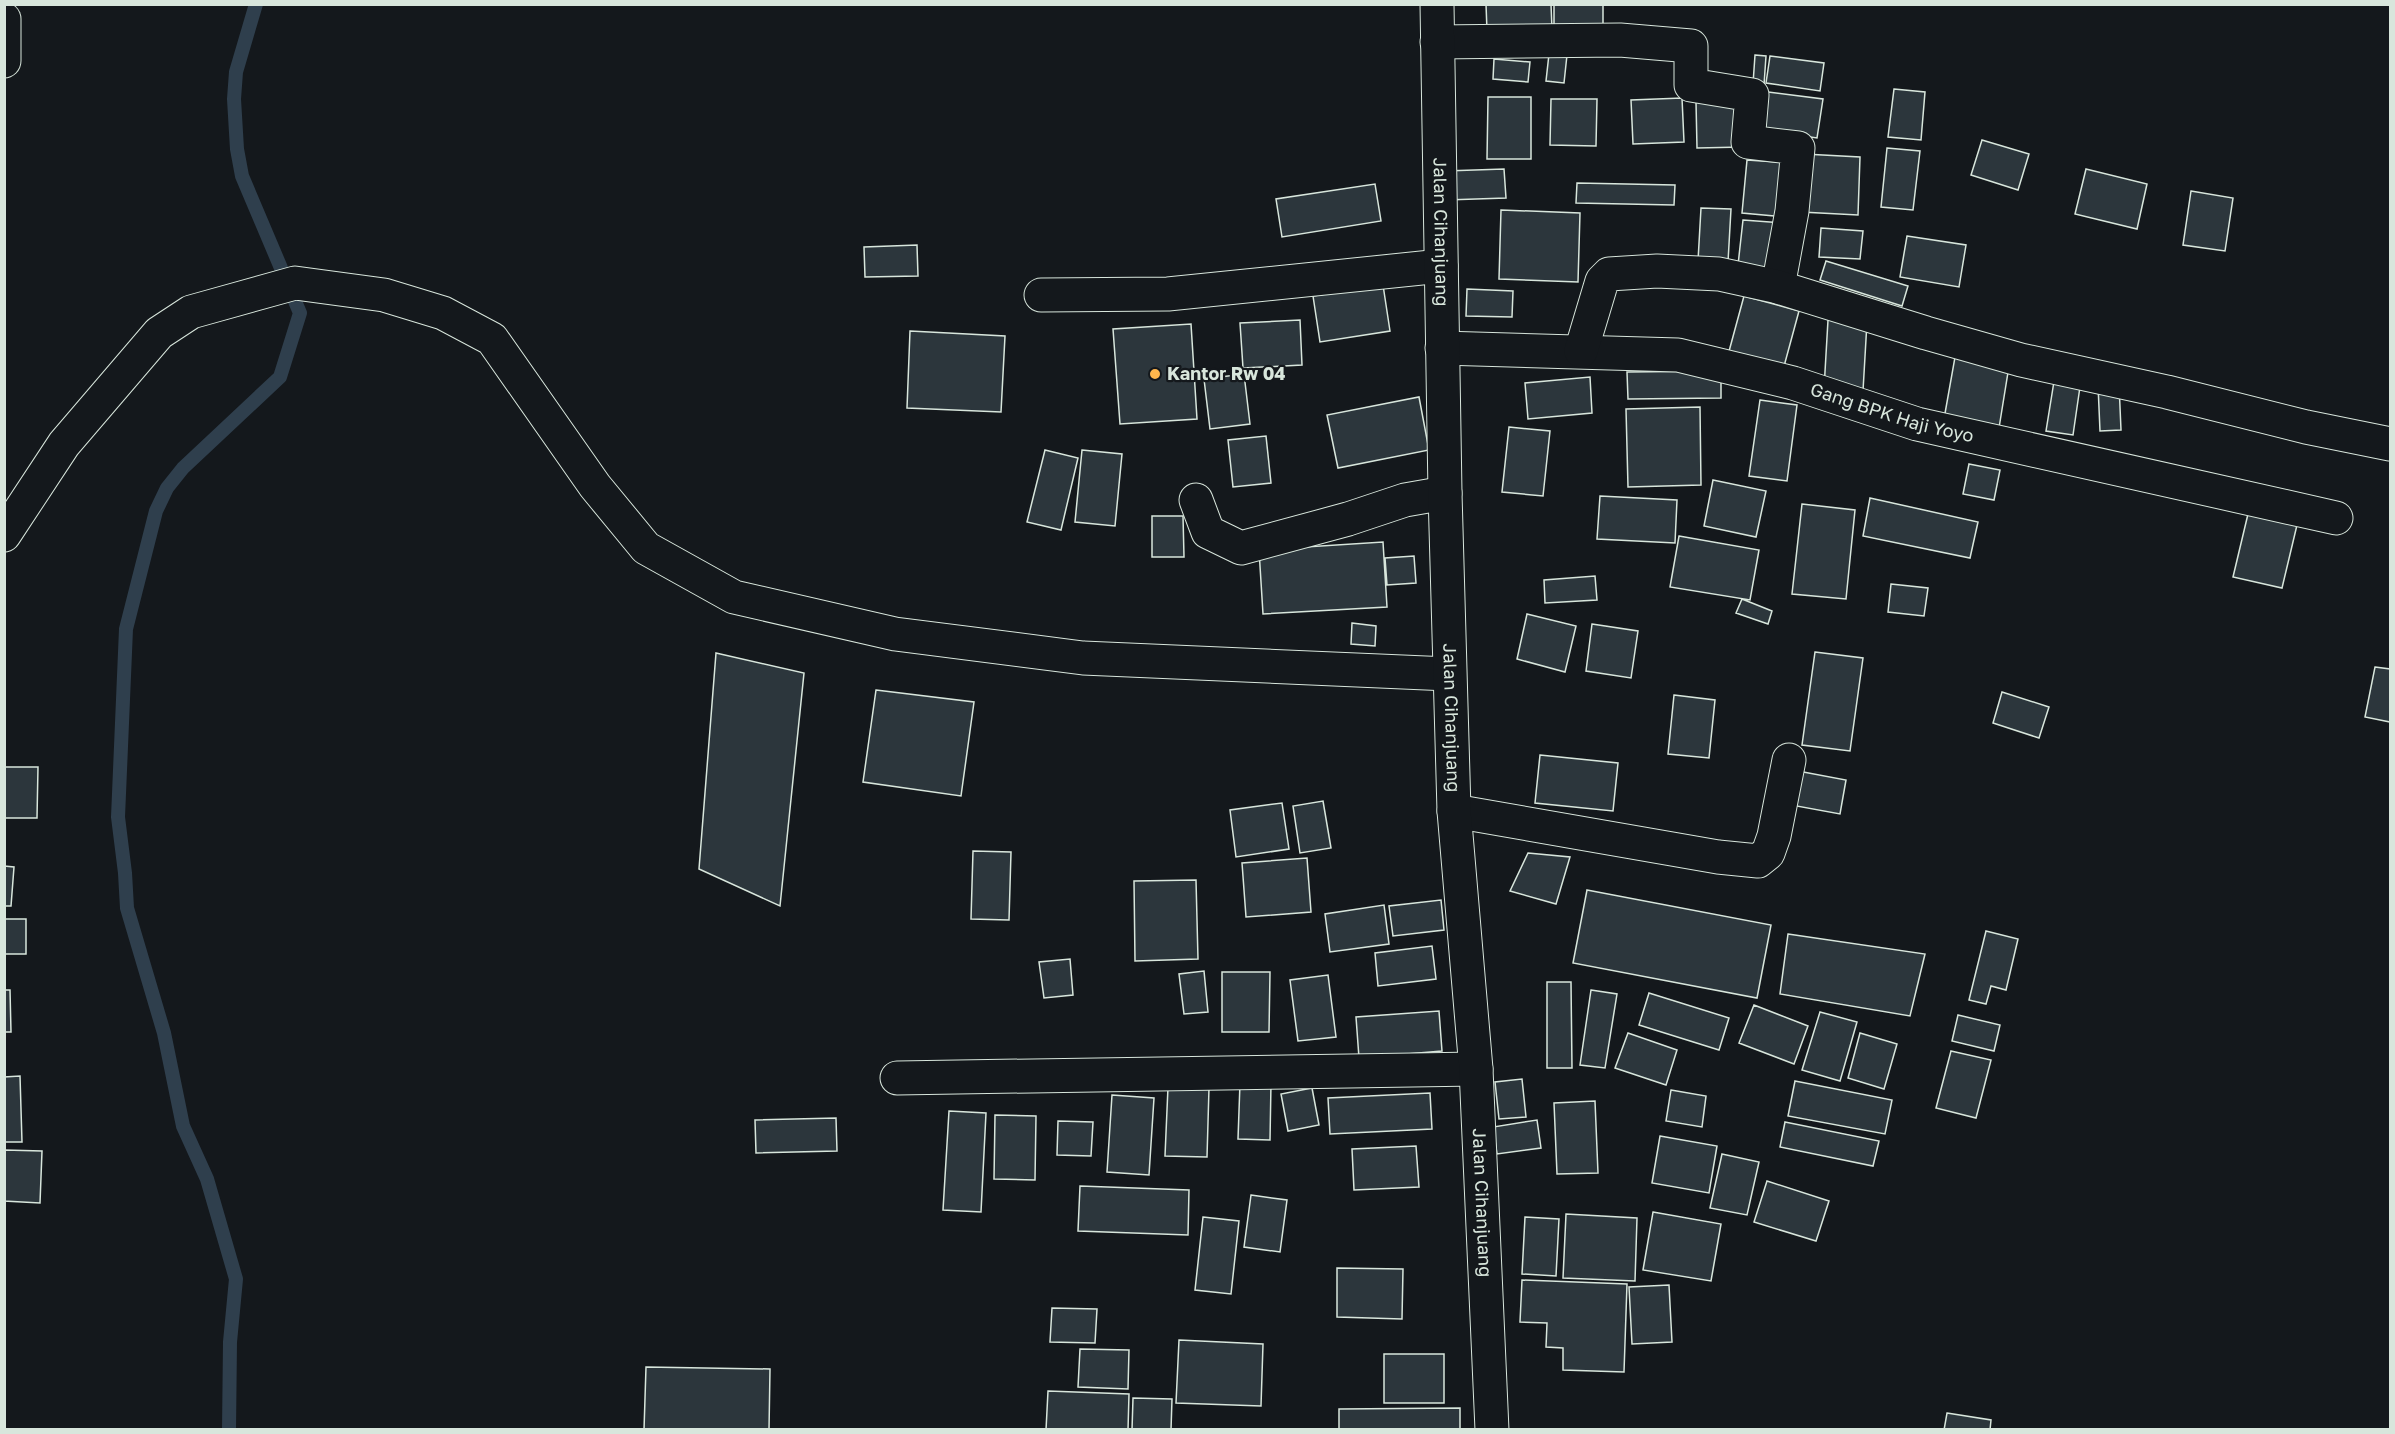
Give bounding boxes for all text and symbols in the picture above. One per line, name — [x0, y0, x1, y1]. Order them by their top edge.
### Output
street label: Jalan Cihanjuang — [1430, 157, 1454, 307]
place label: Kantor Rw 04 — [1167, 362, 1286, 384]
marker: Kantor Rw 04 — [1148, 367, 1162, 381]
street label: Gang BPK Haji Yoyo — [1808, 378, 1976, 446]
street label: Jalan Cihanjuang — [1439, 643, 1465, 793]
street label: Jalan Cihanjuang — [1469, 1128, 1497, 1278]

